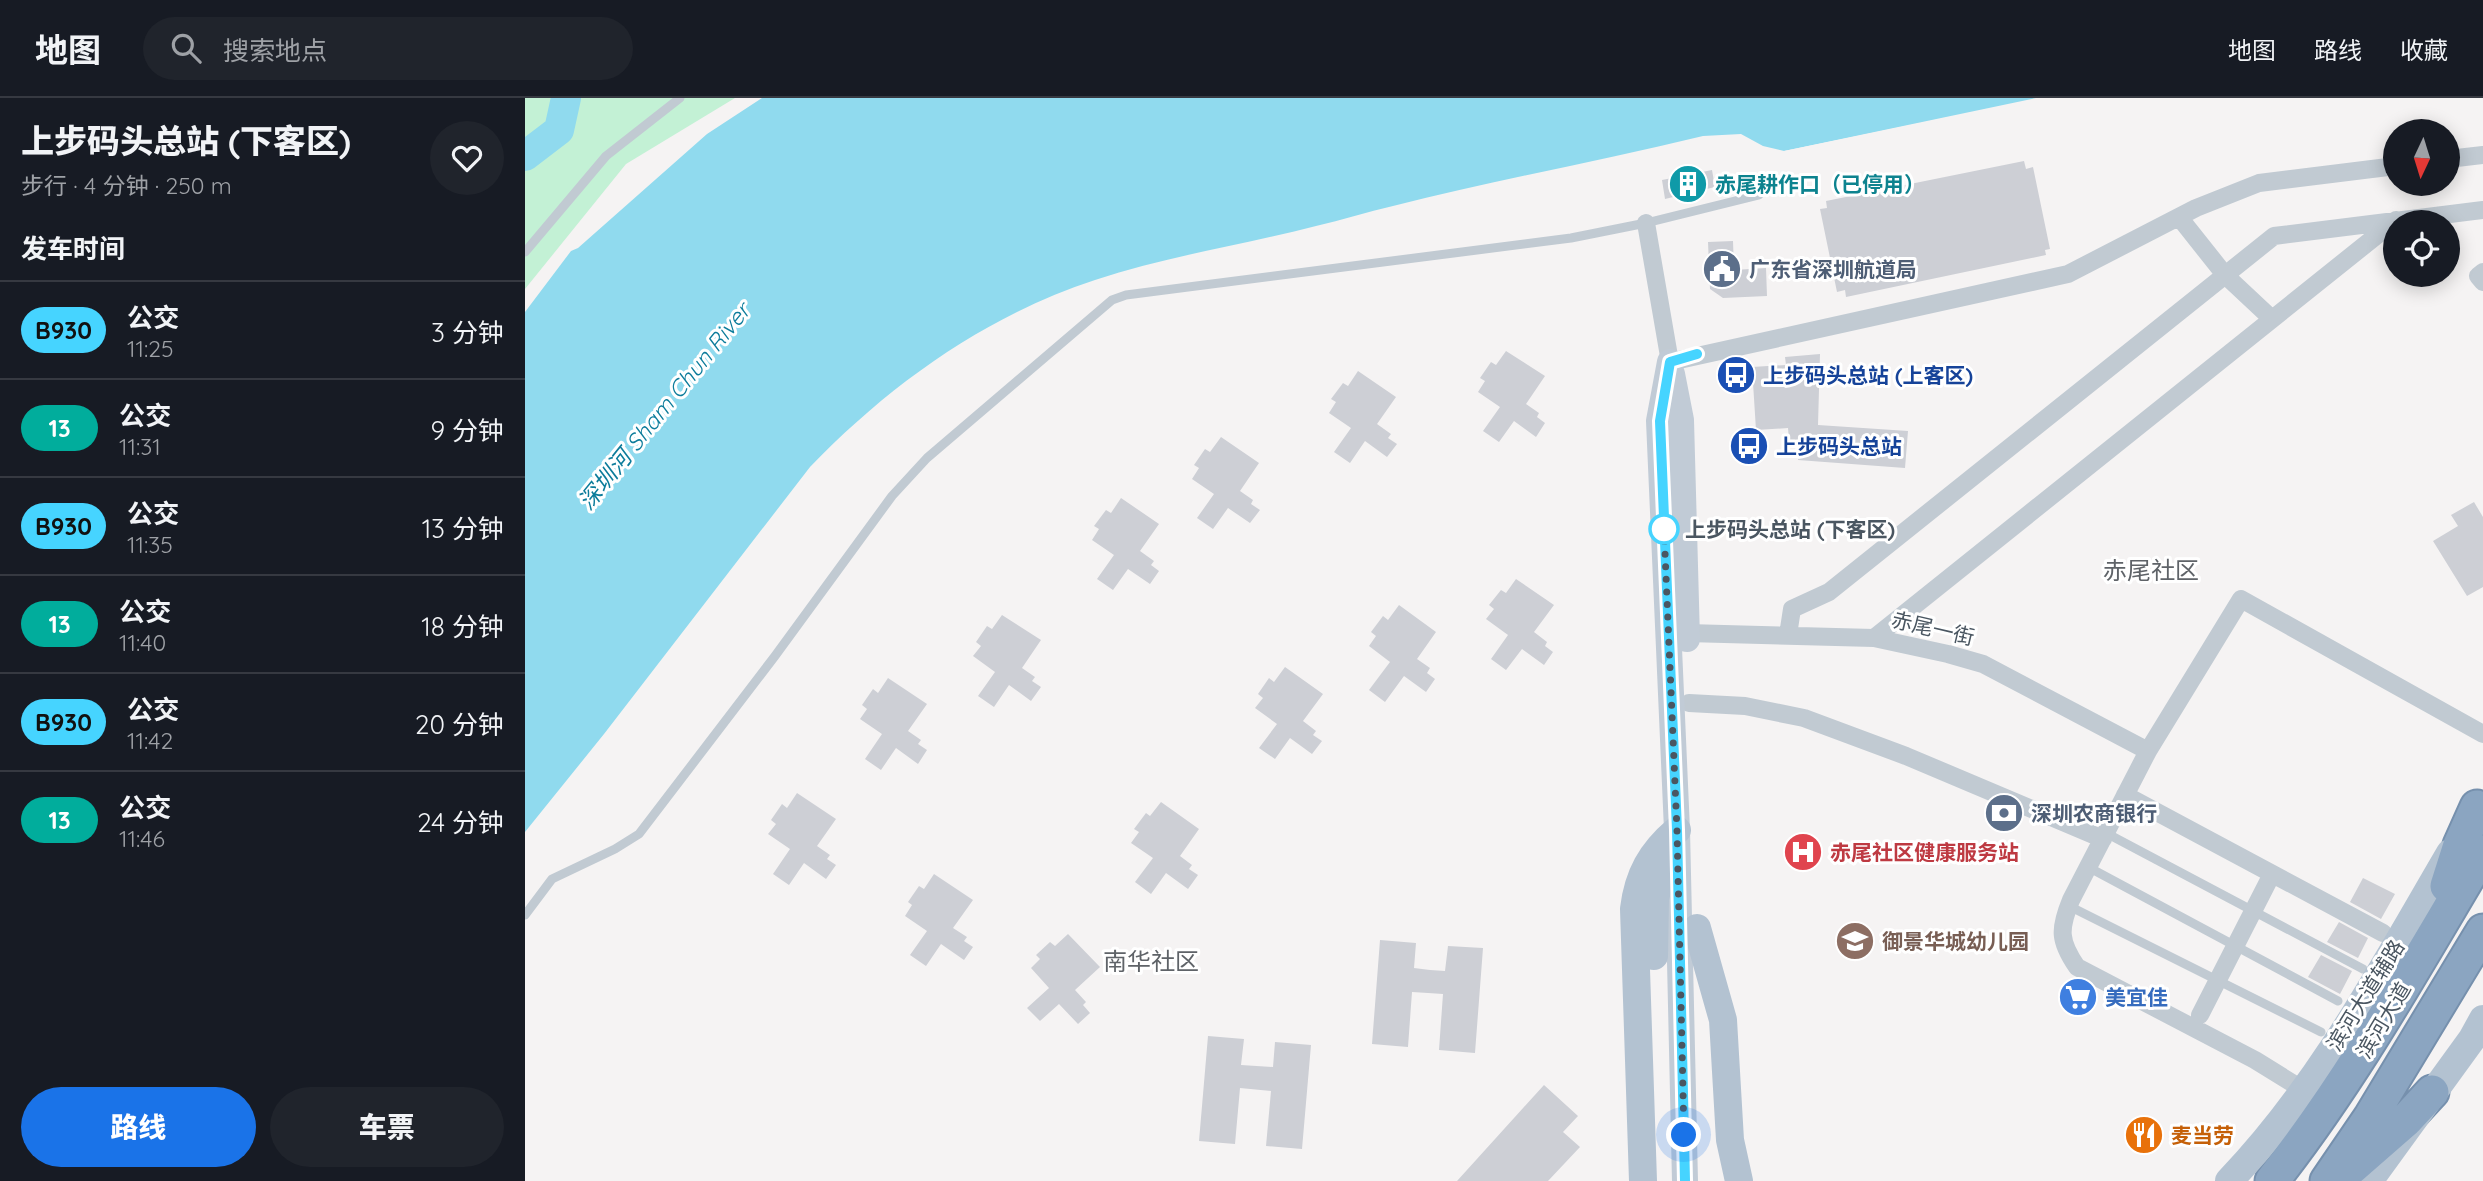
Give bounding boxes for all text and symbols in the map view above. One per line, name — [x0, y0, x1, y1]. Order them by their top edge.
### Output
search box — [143, 17, 633, 80]
text: 地图 — [35, 29, 101, 70]
icon: search — [167, 29, 205, 67]
text: 搜索地点 — [223, 34, 327, 67]
text: 地图 — [2228, 35, 2276, 65]
text: 路线 — [2314, 35, 2362, 65]
text: 收藏 — [2400, 35, 2448, 65]
north arrow — [2383, 119, 2461, 196]
map controls — [2383, 119, 2460, 287]
text: 上步码头总站 (下客区) — [21, 120, 351, 161]
button: heart — [430, 121, 504, 195]
building icon: 赤尾耕作口（已停用） — [1667, 163, 1709, 205]
text: 步行 · 4 分钟 · 250 m — [21, 171, 232, 200]
place label: 赤尾耕作口（已停用） — [1715, 171, 1925, 197]
button: locate — [2383, 210, 2460, 287]
text: 发车时间 — [21, 232, 125, 265]
public building icon: 广东省深圳航道局 — [1701, 248, 1743, 290]
place label: 广东省深圳航道局 — [1749, 256, 1917, 282]
water label: 深圳河 Sham Chun River — [572, 294, 758, 515]
text: 公交 — [127, 301, 179, 334]
text: B930 — [35, 315, 92, 345]
text: 3 分钟 — [431, 316, 504, 349]
text: 11:25 — [127, 334, 174, 363]
bus stop icon: 上步码头总站 (上客区) — [1715, 354, 1757, 396]
place label: 上步码头总站 (上客区) — [1763, 362, 1973, 388]
text: 公交 — [119, 399, 171, 432]
text: 13 — [48, 413, 71, 443]
text: 9 分钟 — [430, 414, 504, 447]
bus stop icon: 上步码头总站 — [1728, 425, 1770, 467]
text: 11:31 — [119, 432, 161, 461]
place label: 上步码头总站 — [1776, 433, 1902, 459]
text: 公交 — [127, 497, 179, 530]
text: B930 — [35, 511, 92, 541]
text: 13 分钟 — [422, 512, 504, 545]
marker: 上步码头总站 (下客区) — [1649, 514, 1679, 544]
place label: 上步码头总站 (下客区) — [1685, 516, 1895, 542]
text: 11:35 — [127, 530, 173, 559]
district label: 赤尾社区 — [2103, 555, 2199, 585]
text: 公交 — [119, 595, 171, 628]
street label: 赤尾一街 — [1889, 606, 1977, 650]
text: 13 — [48, 609, 71, 639]
text: 18 分钟 — [421, 610, 504, 643]
text: 11:40 — [119, 628, 166, 657]
text: 公交 — [127, 693, 179, 726]
text: B930 — [35, 707, 92, 737]
text: 20 分钟 — [415, 708, 504, 741]
text: 11:42 — [127, 726, 173, 755]
text: 公交 — [119, 791, 171, 824]
bank icon: 深圳农商银行 — [1983, 792, 2025, 834]
place label: 深圳农商银行 — [2031, 800, 2157, 826]
text: 13 — [48, 805, 71, 835]
text: 24 分钟 — [417, 806, 504, 839]
text: 11:46 — [119, 824, 165, 853]
hospital icon: 赤尾社区健康服务站 — [1782, 831, 1824, 873]
place label: 赤尾社区健康服务站 — [1830, 839, 2019, 865]
school or university icon: 御景华城幼儿园 — [1834, 920, 1876, 962]
place label: 御景华城幼儿园 — [1882, 928, 2029, 954]
street label: 滨河大道辅路 — [2321, 935, 2409, 1055]
district label: 南华社区 — [1103, 946, 1199, 976]
supermarket icon: 美宜佳 — [2057, 976, 2099, 1018]
street label: 滨河大道 — [2351, 978, 2415, 1062]
place label: 美宜佳 — [2105, 984, 2168, 1010]
button: 路线 — [21, 1087, 256, 1167]
button: 车票 — [270, 1087, 504, 1167]
restaurant icon: 麦当劳 — [2123, 1114, 2165, 1156]
your location — [1666, 1117, 1701, 1152]
place label: 麦当劳 — [2171, 1122, 2234, 1148]

